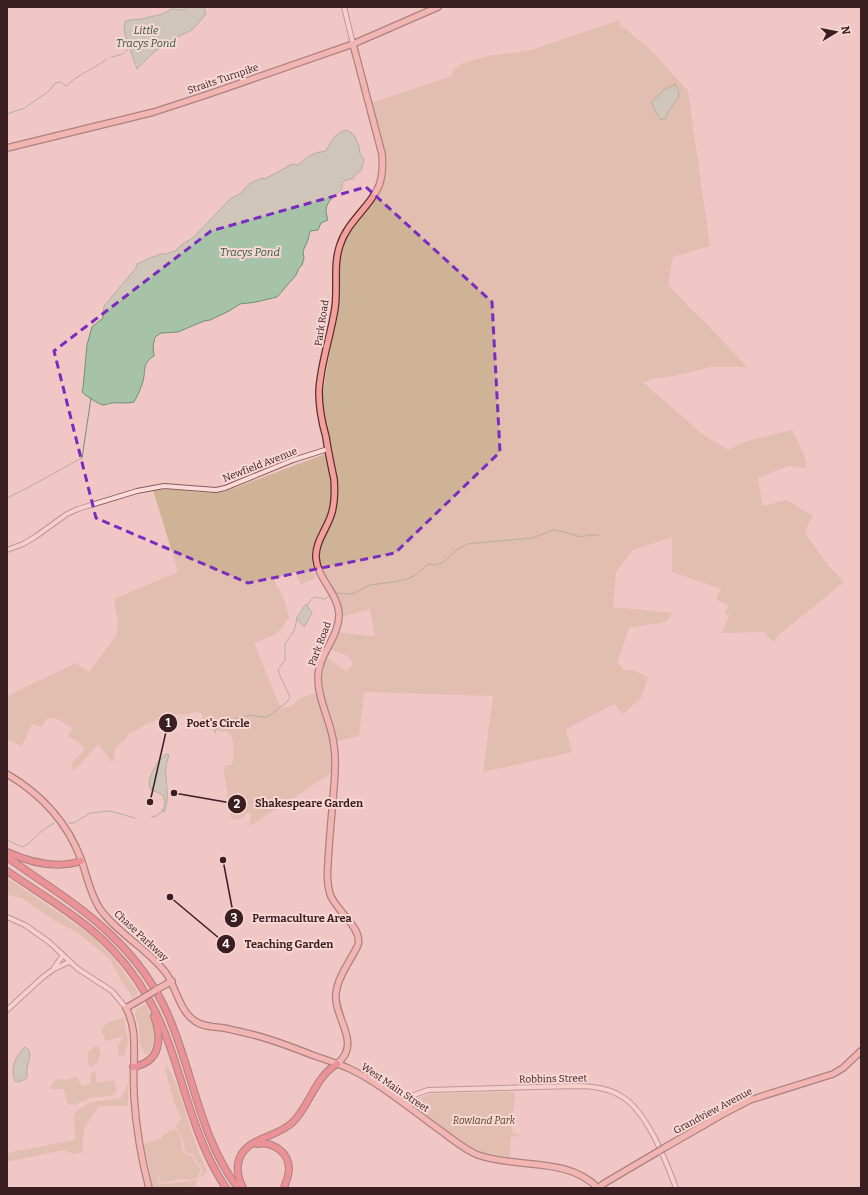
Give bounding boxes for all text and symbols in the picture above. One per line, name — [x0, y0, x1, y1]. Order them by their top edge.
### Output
north arrow — [816, 12, 856, 52]
water label: Little Tracys Pond — [116, 24, 177, 50]
text: N — [838, 25, 853, 36]
street label: Straits Turnpike — [186, 61, 260, 97]
water label: Tracys Pond — [220, 246, 281, 259]
street label: Park Road — [312, 299, 332, 347]
street label: Newfield Avenue — [221, 445, 299, 485]
street label: Park Road — [306, 620, 334, 668]
callout: Poet's Circle — [158, 711, 258, 734]
text: 1 — [165, 716, 171, 730]
text: Poet's Circle — [186, 717, 250, 730]
callout: Shakespeare Garden — [227, 792, 371, 815]
text: 2 — [234, 797, 241, 811]
text: Shakespeare Garden — [255, 797, 363, 810]
callout: Permaculture Area — [224, 907, 360, 930]
street label: Chase Parkway — [112, 908, 171, 965]
text: 3 — [231, 911, 238, 925]
text: Permaculture Area — [252, 912, 353, 925]
callout: Teaching Garden — [216, 933, 341, 956]
text: 4 — [222, 937, 230, 951]
text: Teaching Garden — [245, 938, 333, 951]
street label: West Main Street — [359, 1061, 431, 1115]
street label: Robbins Street — [519, 1072, 587, 1086]
street label: Grandview Avenue — [671, 1085, 755, 1137]
park label: Rowland Park — [453, 1115, 516, 1127]

